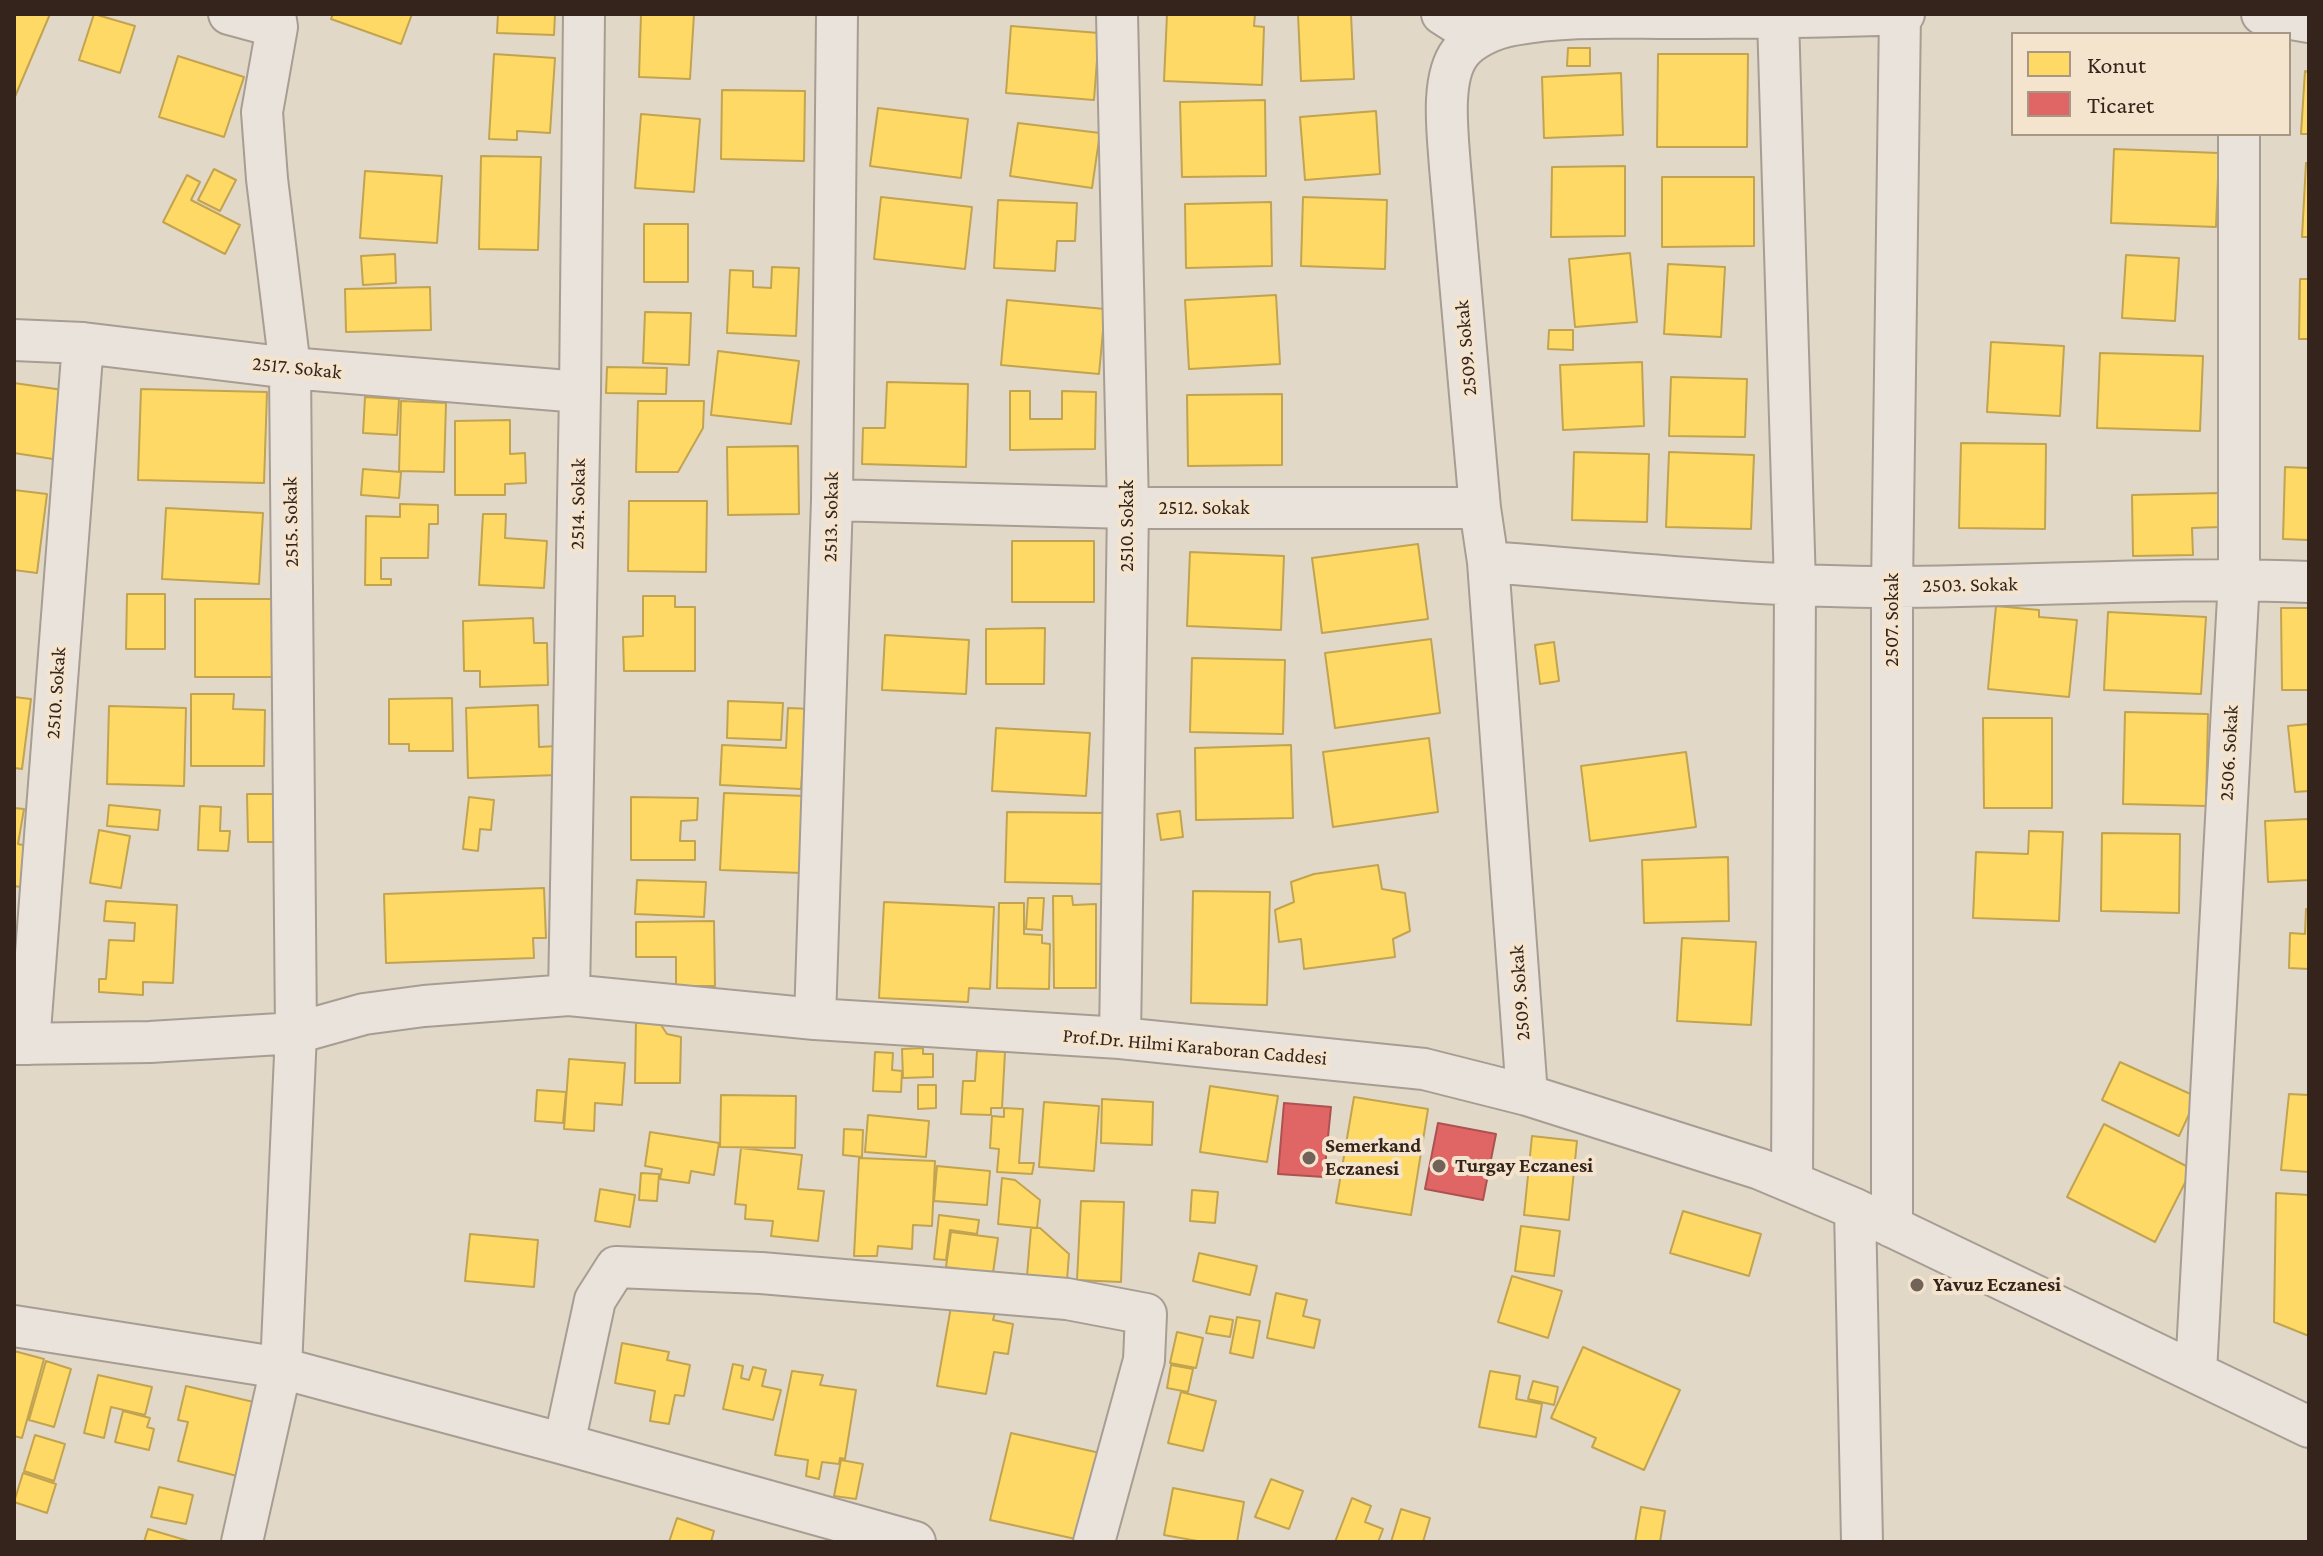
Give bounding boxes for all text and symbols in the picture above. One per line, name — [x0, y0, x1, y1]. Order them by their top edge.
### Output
legend — [2011, 32, 2291, 136]
text: Konut — [2087, 51, 2146, 78]
text: Ticaret — [2087, 91, 2154, 118]
street label: 2509. Sokak — [1450, 299, 1482, 397]
street label: 2517. Sokak — [251, 351, 343, 385]
street label: 2514. Sokak — [565, 458, 591, 550]
street label: 2513. Sokak — [818, 471, 844, 563]
street label: 2515. Sokak — [278, 476, 304, 568]
street label: 2510. Sokak — [1115, 480, 1139, 572]
street label: 2512. Sokak — [1159, 496, 1249, 520]
street label: 2503. Sokak — [1922, 572, 2018, 598]
street label: 2507. Sokak — [1880, 573, 1904, 667]
street label: 2510. Sokak — [41, 646, 71, 740]
street label: 2506. Sokak — [2215, 704, 2243, 802]
street label: 2509. Sokak — [1505, 944, 1535, 1042]
street label: Prof.Dr. Hilmi Karaboran Caddesi — [1062, 1023, 1328, 1071]
place label: Semerkand Eczanesi — [1325, 1134, 1421, 1181]
marker: Semerkand Eczanesi — [1300, 1149, 1318, 1167]
place label: Turgay Eczanesi — [1455, 1154, 1593, 1178]
marker: Turgay Eczanesi — [1430, 1157, 1448, 1175]
place label: Yavuz Eczanesi — [1933, 1273, 2061, 1297]
marker: Yavuz Eczanesi — [1908, 1276, 1926, 1294]

